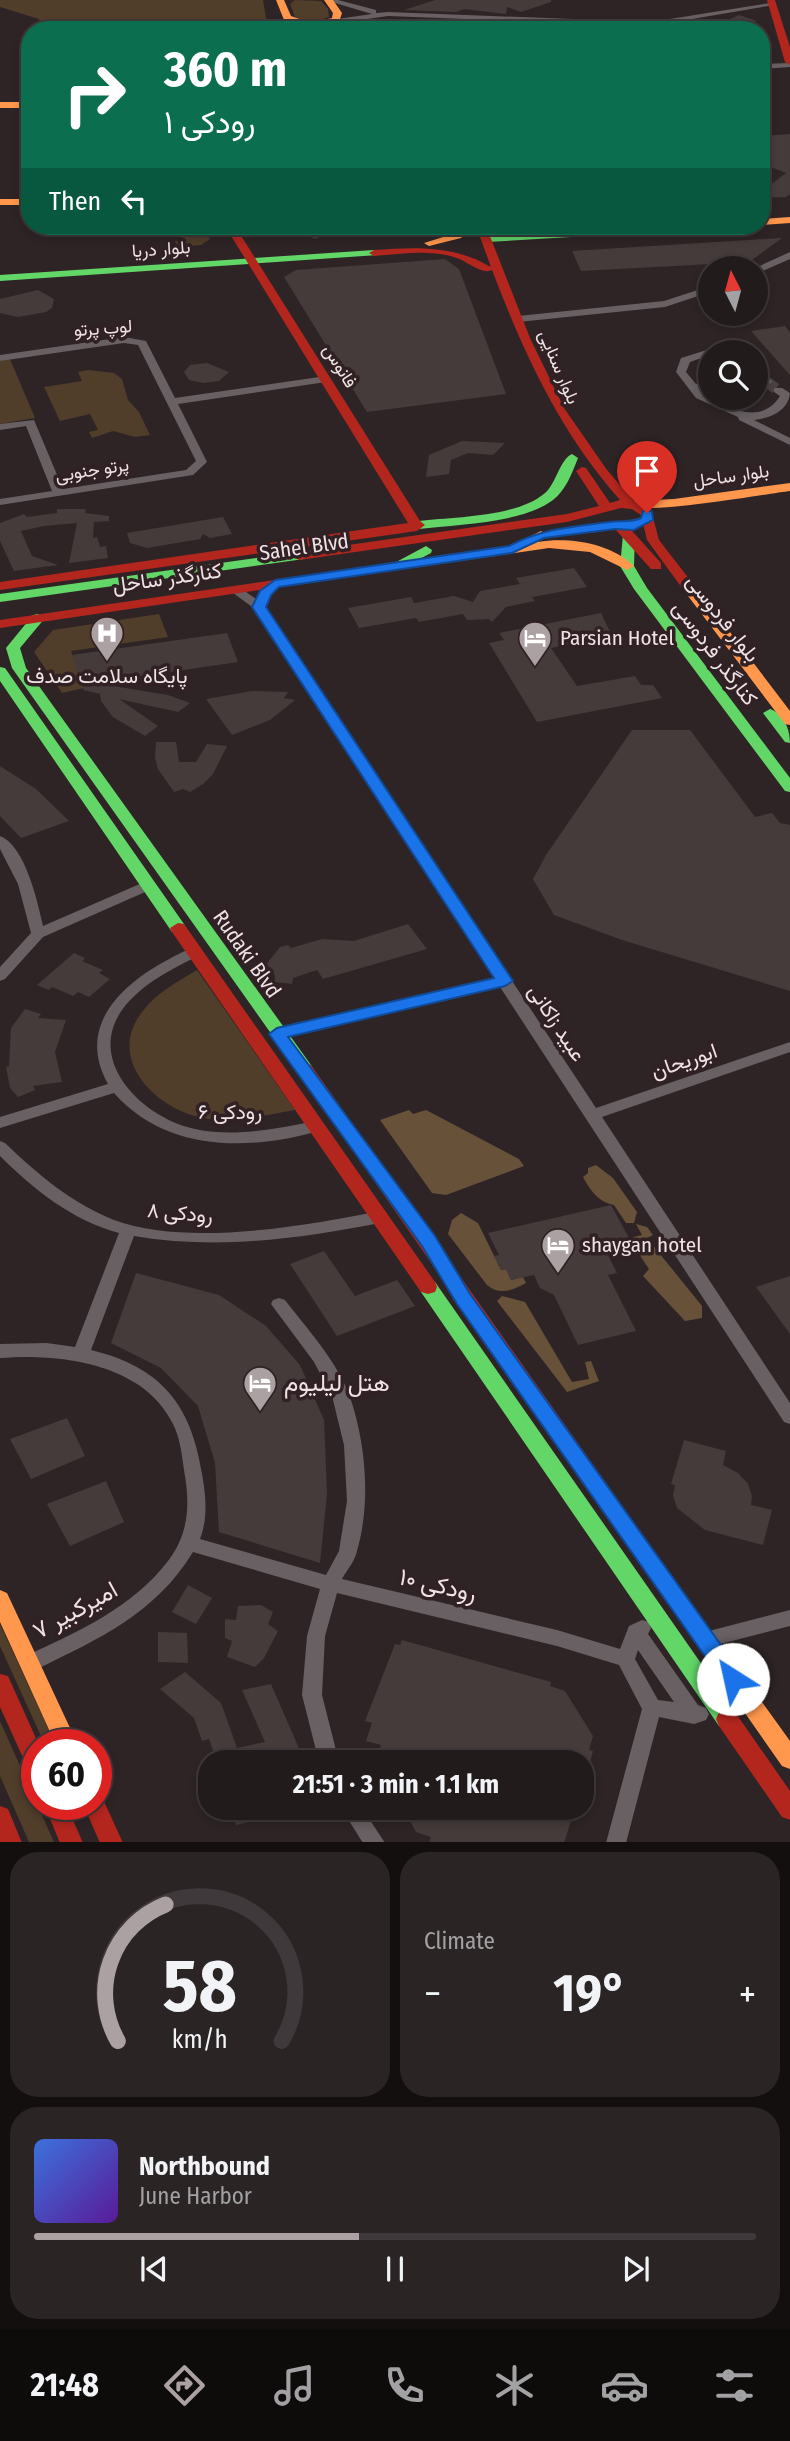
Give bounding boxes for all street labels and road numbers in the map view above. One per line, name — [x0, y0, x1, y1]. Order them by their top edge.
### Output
street label: بلوار دریا — [131, 236, 191, 262]
street label: لوپ پرتو — [73, 315, 133, 342]
street label: بلوار سنایی — [534, 327, 584, 407]
street label: فانوس — [318, 340, 362, 392]
street label: پرتو جنوبی — [53, 453, 131, 488]
street label: بلوار ساحل — [692, 460, 770, 492]
street label: Sahel Blvd — [258, 528, 350, 566]
street label: کنارگذر ساحل — [111, 557, 223, 599]
street label: بلوار فردوسی — [680, 569, 766, 667]
street label: کنارگذر فردوسی — [667, 595, 763, 711]
street label: Rudaki Blvd — [207, 905, 287, 1003]
street label: عبید زاکانی — [522, 979, 592, 1067]
street label: ابوریحان — [648, 1038, 720, 1084]
street label: رودکی ۶ — [198, 1099, 262, 1125]
street label: رودکی ۸ — [146, 1197, 214, 1229]
street label: رودکی ۱۰ — [396, 1563, 479, 1608]
street label: امیرکبیر ۷ — [28, 1575, 123, 1646]

